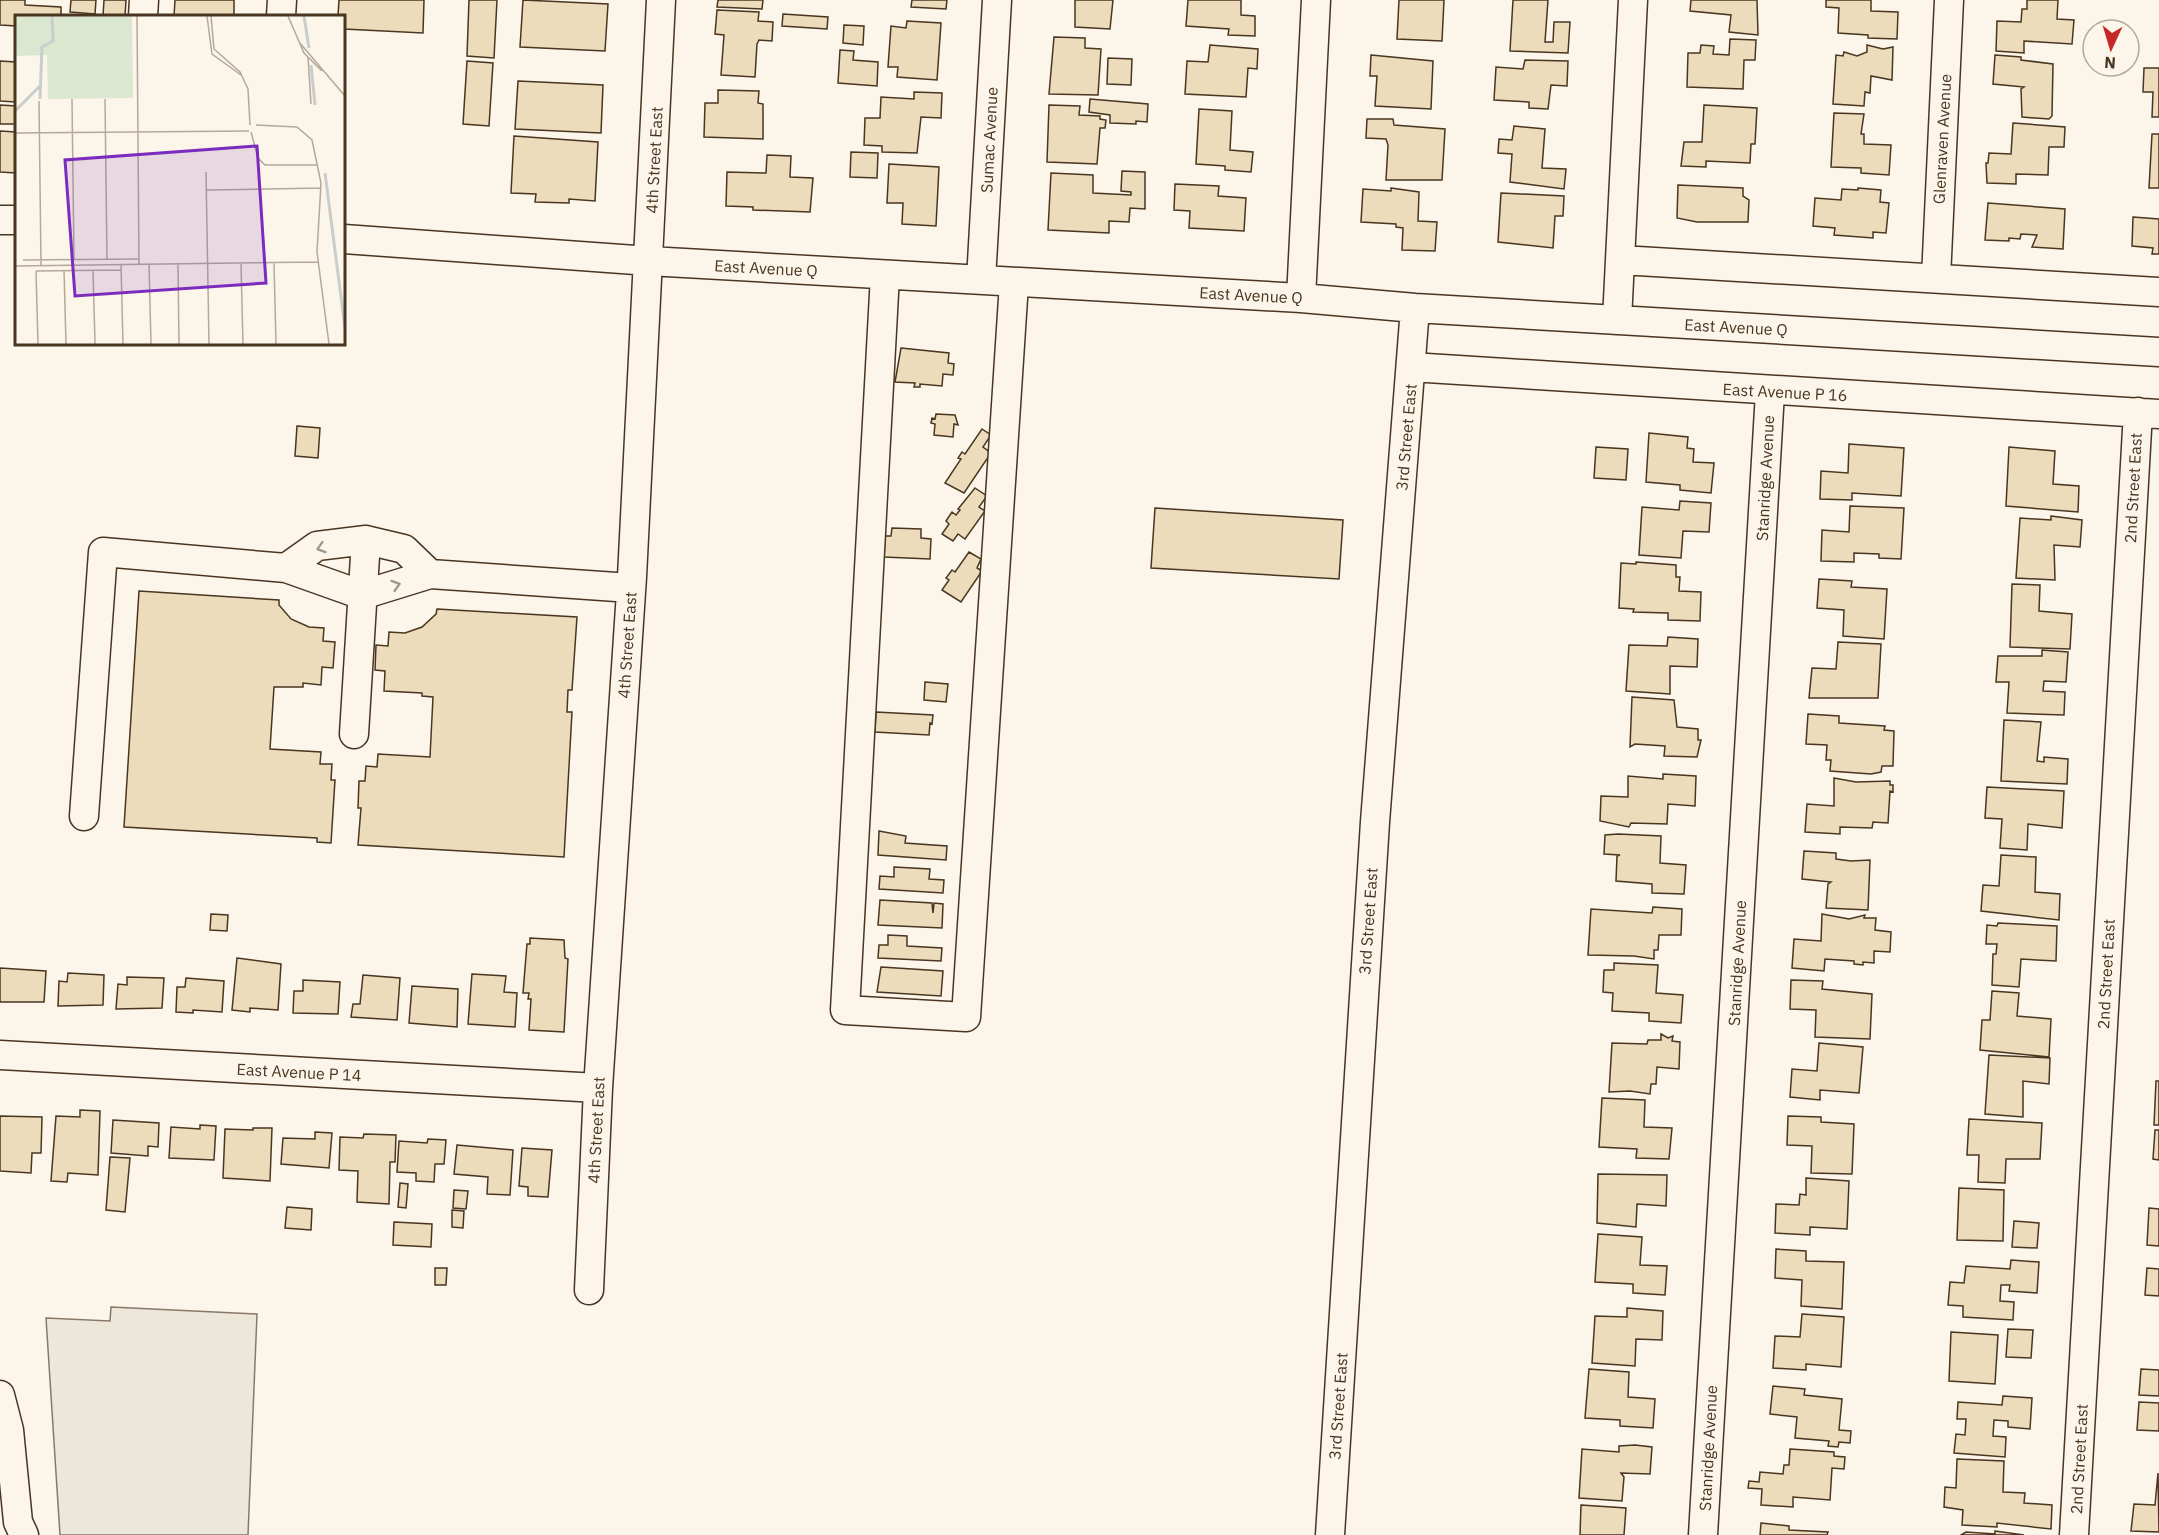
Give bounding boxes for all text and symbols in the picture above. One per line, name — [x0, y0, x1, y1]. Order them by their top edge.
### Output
inset map — [15, 15, 345, 345]
north arrow — [2081, 18, 2141, 78]
text: N — [2103, 53, 2116, 73]
street label: Glenraven Avenue — [1929, 73, 1955, 205]
street label: Sumac Avenue — [976, 86, 1002, 194]
street label: 4th Street East — [641, 106, 667, 214]
street label: East Avenue Q — [714, 255, 818, 281]
street label: East Avenue Q — [1199, 282, 1303, 308]
street label: East Avenue Q — [1684, 314, 1788, 340]
street label: East Avenue P 16 — [1722, 379, 1848, 405]
street label: 3rd Street East — [1391, 383, 1421, 491]
street label: Stanridge Avenue — [1752, 414, 1778, 541]
street label: 2nd Street East — [2120, 432, 2146, 544]
one-way arrow — [316, 541, 327, 553]
one-way arrow — [390, 580, 401, 592]
street label: 4th Street East — [613, 591, 641, 699]
street label: 3rd Street East — [1354, 867, 1382, 975]
street label: Stanridge Avenue — [1724, 899, 1750, 1026]
street label: 2nd Street East — [2093, 918, 2119, 1030]
street label: East Avenue P 14 — [236, 1059, 362, 1085]
street label: 4th Street East — [583, 1076, 609, 1184]
street label: 3rd Street East — [1324, 1352, 1352, 1460]
street label: Stanridge Avenue — [1695, 1384, 1721, 1511]
street label: 2nd Street East — [2066, 1403, 2092, 1515]

